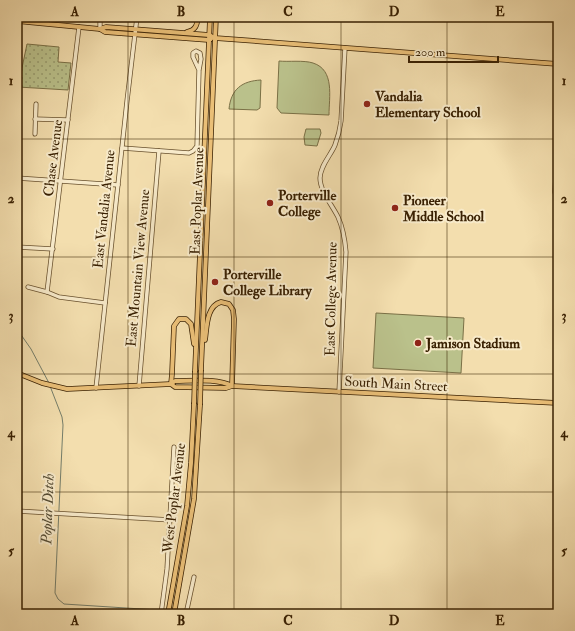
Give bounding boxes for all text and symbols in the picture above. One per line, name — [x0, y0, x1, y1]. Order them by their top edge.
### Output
text: A — [70, 4, 80, 20]
text: B — [177, 4, 185, 20]
text: C — [283, 4, 293, 20]
text: D — [389, 4, 400, 20]
text: E — [495, 4, 505, 20]
scale bar — [409, 38, 498, 64]
text: 200 m — [415, 45, 446, 60]
text: 1 — [9, 73, 14, 89]
text: 1 — [562, 73, 567, 89]
place label: Vandalia Elementary School — [374, 88, 481, 122]
marker: Vandalia Elementary School — [362, 99, 372, 109]
street label: Chase Avenue — [40, 118, 66, 197]
street label: East Poplar Avenue — [187, 147, 208, 255]
street label: East Vandalia Avenue — [89, 149, 119, 269]
place label: Porterville College — [278, 187, 336, 221]
street label: East Mountain View Avenue — [123, 188, 153, 348]
text: 2 — [8, 191, 15, 207]
text: 2 — [561, 191, 568, 207]
place label: Pioneer Middle School — [402, 192, 484, 225]
marker: Porterville College — [265, 198, 275, 208]
marker: Pioneer Middle School — [390, 203, 400, 213]
street label: East College Avenue — [322, 242, 340, 356]
place label: Porterville College Library — [223, 266, 312, 300]
marker: Porterville College Library — [210, 277, 220, 287]
text: 3 — [9, 308, 14, 324]
text: 3 — [562, 308, 567, 324]
place label: Jamison Stadium — [425, 335, 520, 353]
marker: Jamison Stadium — [413, 338, 423, 348]
street label: South Main Street — [344, 373, 449, 395]
text: 4 — [6, 425, 15, 441]
text: 4 — [559, 425, 568, 441]
street label: West Poplar Avenue — [159, 442, 190, 555]
water label: Poplar Ditch — [37, 473, 59, 546]
text: 5 — [8, 543, 14, 559]
text: 5 — [561, 543, 567, 559]
text: A — [70, 613, 80, 629]
text: B — [177, 613, 185, 629]
text: C — [283, 613, 293, 629]
text: D — [389, 613, 400, 629]
text: E — [495, 613, 505, 629]

